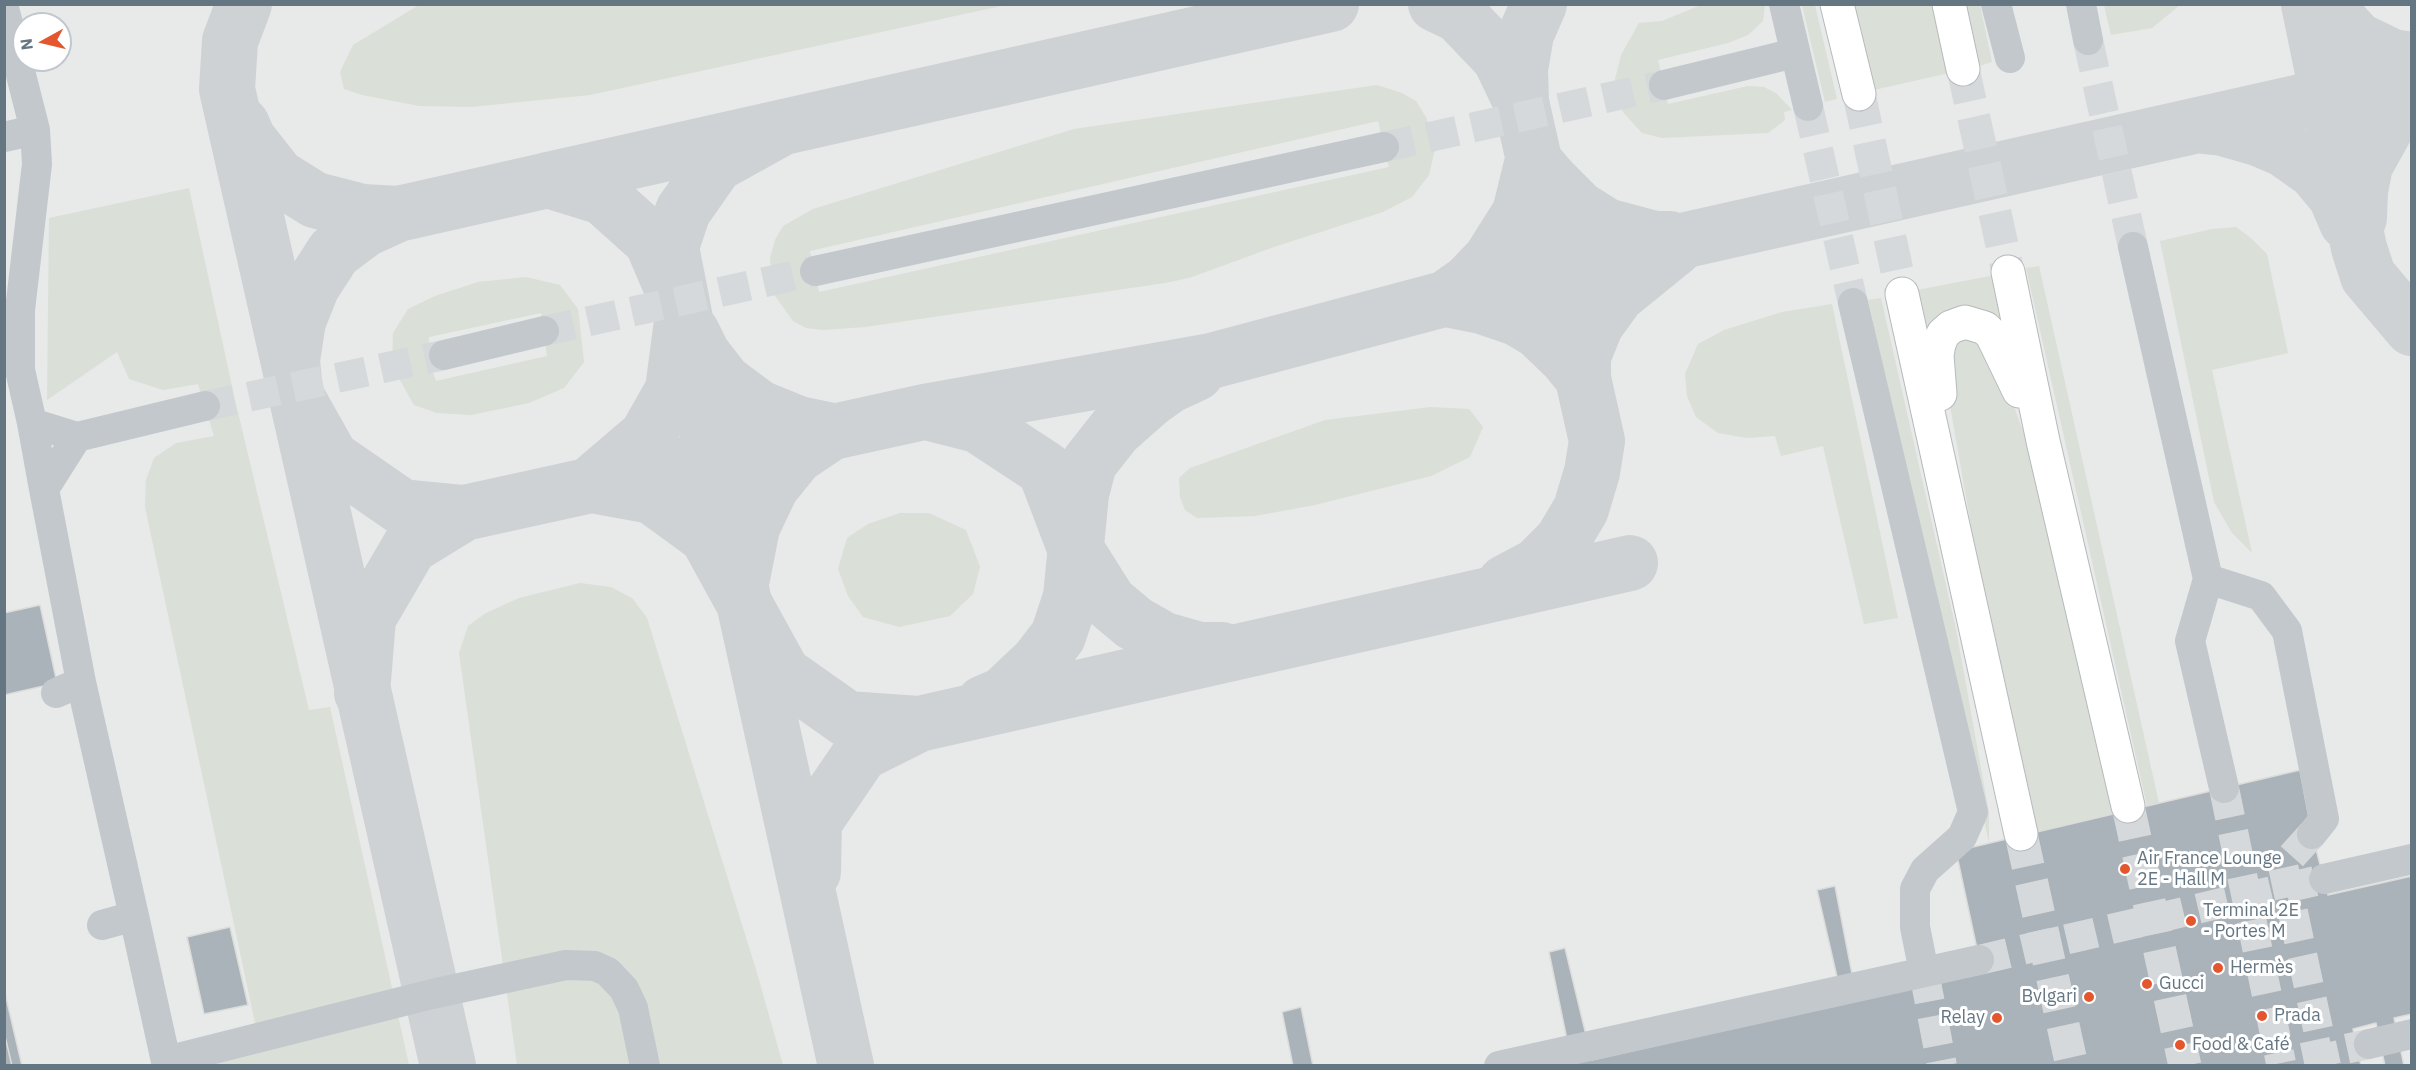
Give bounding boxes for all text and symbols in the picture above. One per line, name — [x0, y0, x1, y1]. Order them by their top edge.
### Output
north arrow — [12, 12, 72, 72]
text: N — [15, 37, 37, 51]
place label: Air France Lounge 2E - Hall M — [2137, 848, 2282, 890]
marker: Air France Lounge 2E - Hall M — [2118, 862, 2132, 876]
place label: Terminal 2E - Portes M — [2203, 900, 2299, 942]
marker: Terminal 2E - Portes M — [2184, 914, 2198, 928]
place label: Hermès — [2230, 957, 2294, 979]
marker: Hermès — [2211, 961, 2225, 975]
place label: Gucci — [2159, 973, 2204, 995]
marker: Gucci — [2140, 977, 2154, 991]
place label: Bvlgari — [2022, 986, 2077, 1008]
marker: Bvlgari — [2082, 990, 2096, 1004]
place label: Prada — [2274, 1005, 2321, 1027]
place label: Relay — [1940, 1007, 1985, 1029]
marker: Prada — [2255, 1009, 2269, 1023]
marker: Relay — [1990, 1011, 2004, 1025]
place label: Food & Café — [2192, 1034, 2290, 1056]
marker: Food & Café — [2173, 1038, 2187, 1052]

